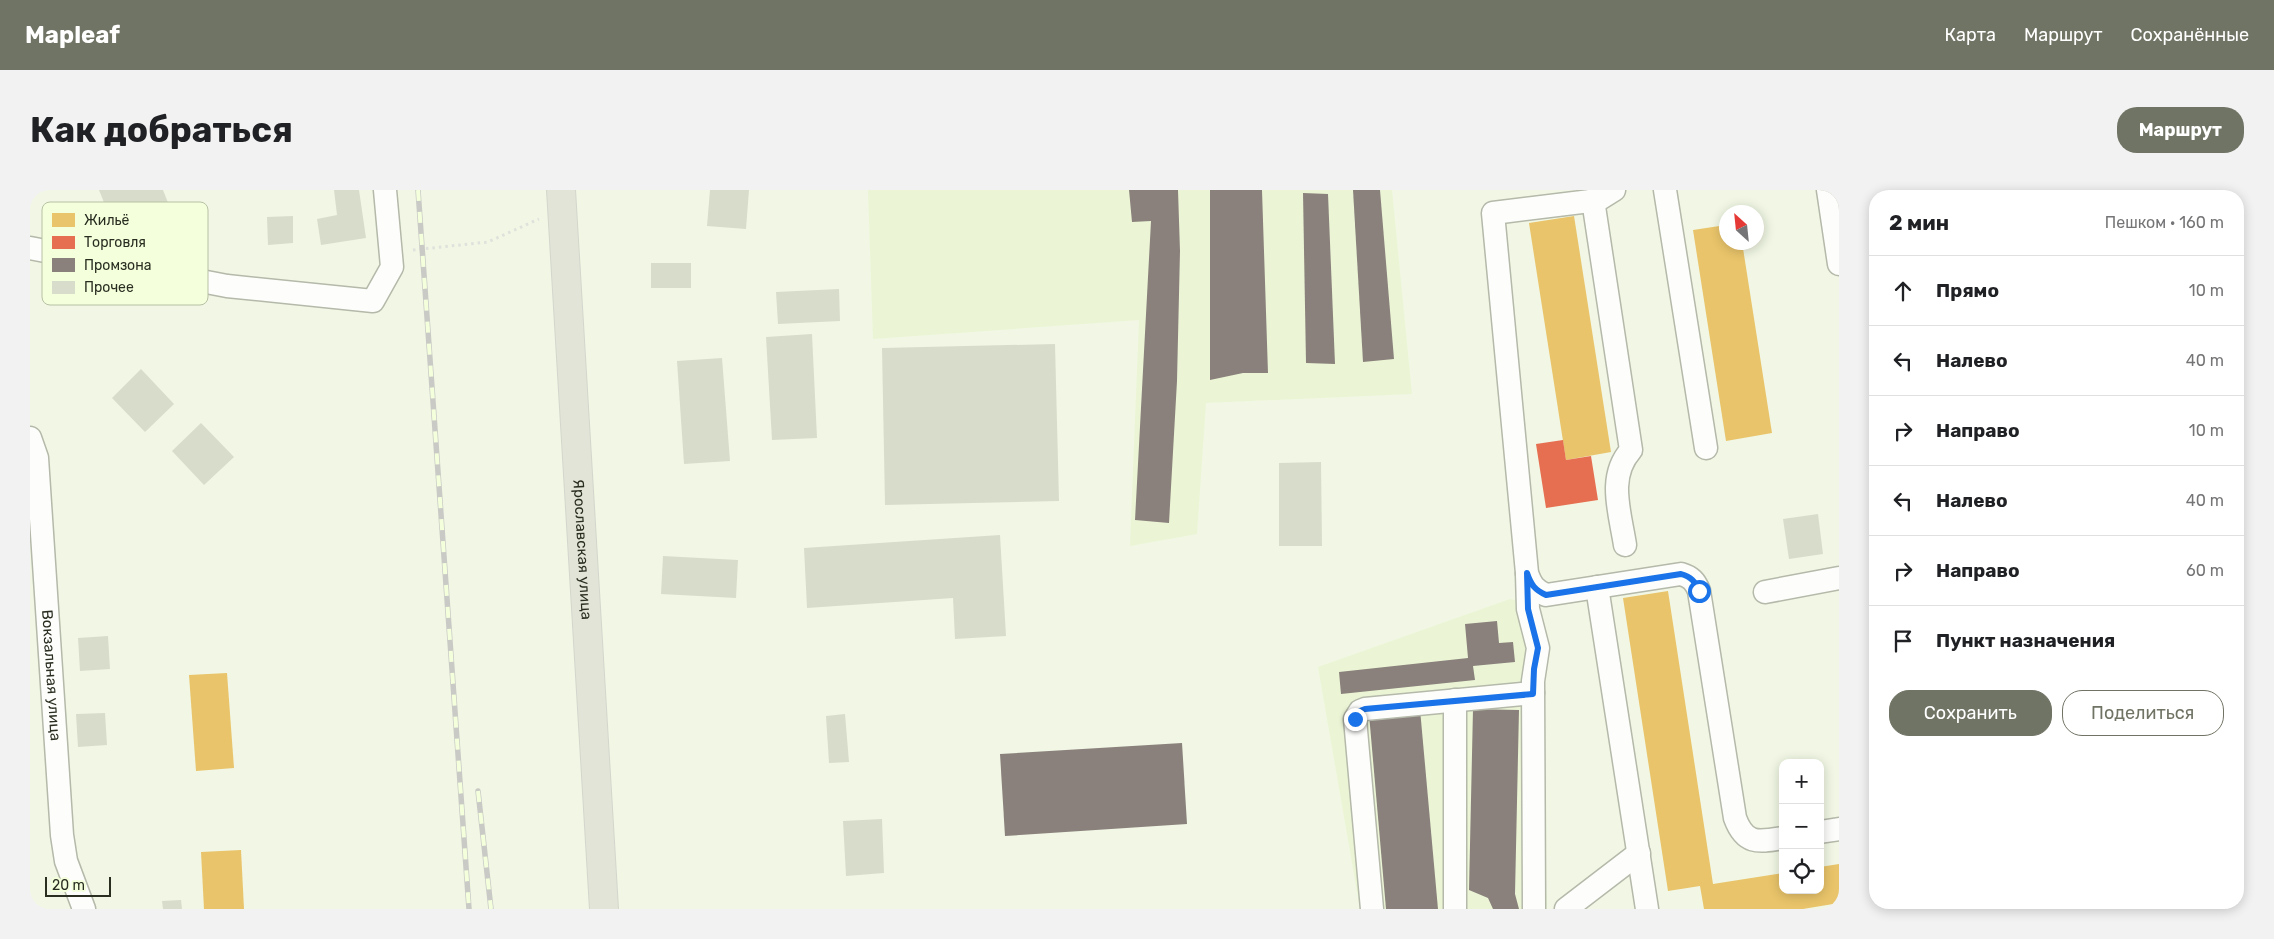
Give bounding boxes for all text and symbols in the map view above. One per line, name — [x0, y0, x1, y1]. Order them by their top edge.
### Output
text: Mapleaf — [25, 21, 120, 49]
text: Карта — [1945, 24, 1996, 46]
text: Маршрут — [2024, 24, 2103, 46]
text: Сохранённые — [2131, 24, 2249, 46]
button: Маршрут — [2117, 107, 2244, 153]
text: Как добраться — [30, 109, 293, 151]
legend — [42, 202, 208, 305]
north arrow — [1719, 205, 1764, 250]
text: 2 мин — [1889, 210, 1949, 235]
text: Жильё — [84, 212, 130, 229]
text: Пешком · 160 m — [2105, 213, 2224, 232]
text: Торговля — [84, 234, 146, 251]
text: Промзона — [84, 257, 151, 274]
icon: ahead — [1889, 277, 1917, 305]
text: Прочее — [84, 279, 134, 296]
text: Прямо — [1936, 279, 1999, 302]
text: 10 m — [2189, 281, 2224, 300]
icon: left — [1889, 347, 1917, 375]
text: Налево — [1936, 349, 2008, 372]
text: 40 m — [2186, 351, 2224, 370]
icon: right — [1889, 417, 1917, 445]
text: Направо — [1936, 419, 2020, 442]
text: 10 m — [2189, 421, 2224, 440]
street label: Ярославская улица — [569, 479, 596, 620]
icon: left — [1889, 487, 1917, 515]
text: Налево — [1936, 489, 2008, 512]
text: 40 m — [2186, 491, 2224, 510]
icon: right — [1889, 557, 1917, 585]
text: Направо — [1936, 559, 2020, 582]
text: 60 m — [2186, 561, 2224, 580]
route start — [1688, 580, 1711, 603]
street label: Вокзальная улица — [38, 609, 65, 741]
icon: arrive — [1889, 627, 1917, 655]
text: Пункт назначения — [1936, 629, 2115, 652]
button: Сохранить — [1889, 690, 2052, 736]
button: Поделиться — [2062, 690, 2224, 736]
route end — [1344, 708, 1367, 731]
map controls — [1779, 759, 1824, 894]
button: + — [1779, 759, 1824, 804]
button: − — [1779, 804, 1824, 849]
button: locate — [1779, 849, 1824, 894]
scale bar — [45, 874, 111, 897]
text: 20 m — [52, 877, 85, 894]

